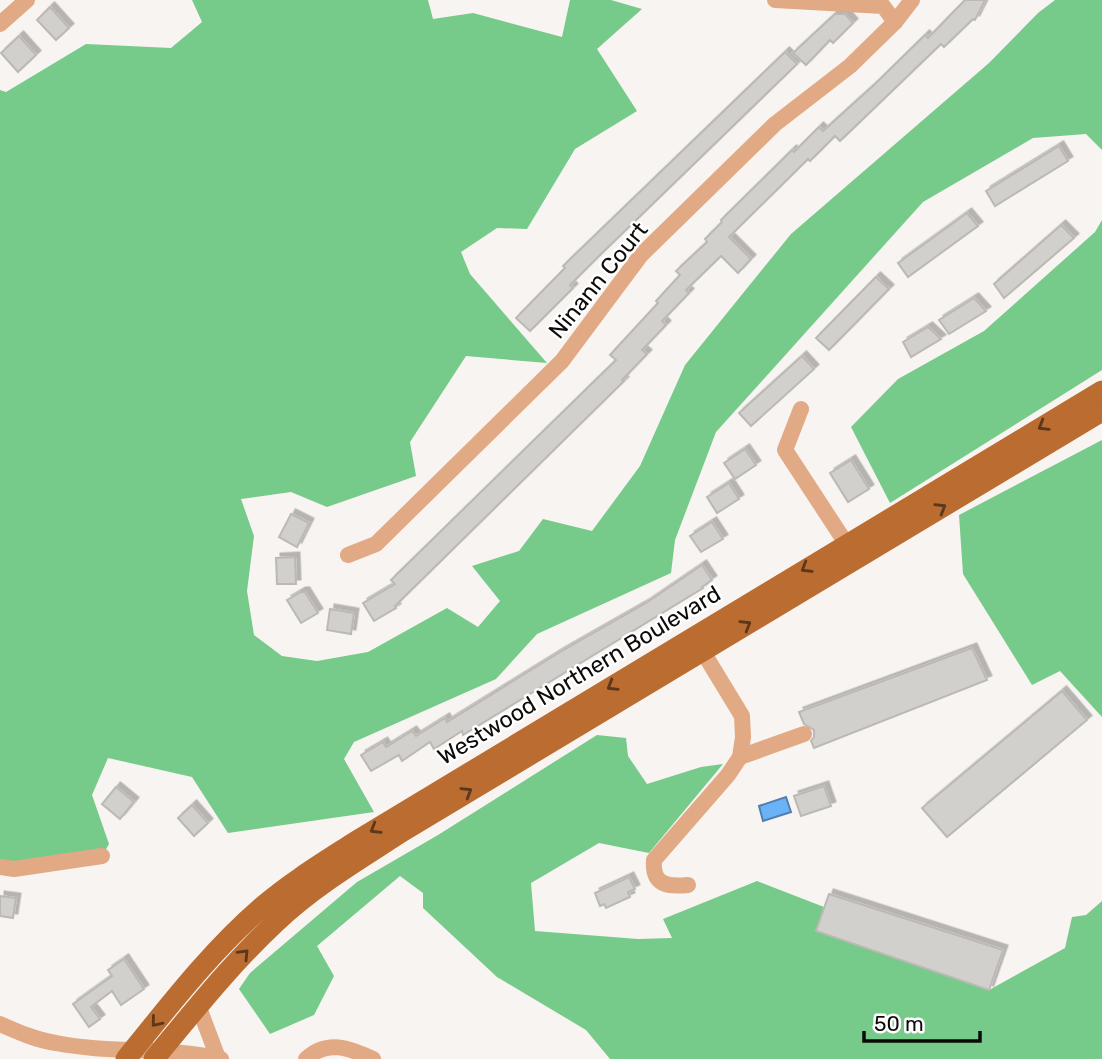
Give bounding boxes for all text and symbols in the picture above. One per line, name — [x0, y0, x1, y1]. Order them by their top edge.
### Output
street label: Ninann Court — [543, 216, 654, 344]
one-way arrow — [1038, 417, 1051, 430]
one-way arrow — [934, 503, 947, 516]
one-way arrow — [801, 560, 814, 573]
street label: Westwood Northern Boulevard — [432, 579, 726, 771]
one-way arrow — [739, 620, 752, 633]
one-way arrow — [606, 678, 619, 691]
one-way arrow — [460, 788, 473, 801]
one-way arrow — [370, 821, 383, 834]
one-way arrow — [236, 949, 249, 962]
scale bar — [864, 1000, 979, 1044]
text: 50 m — [874, 1011, 924, 1036]
one-way arrow — [151, 1015, 164, 1027]

